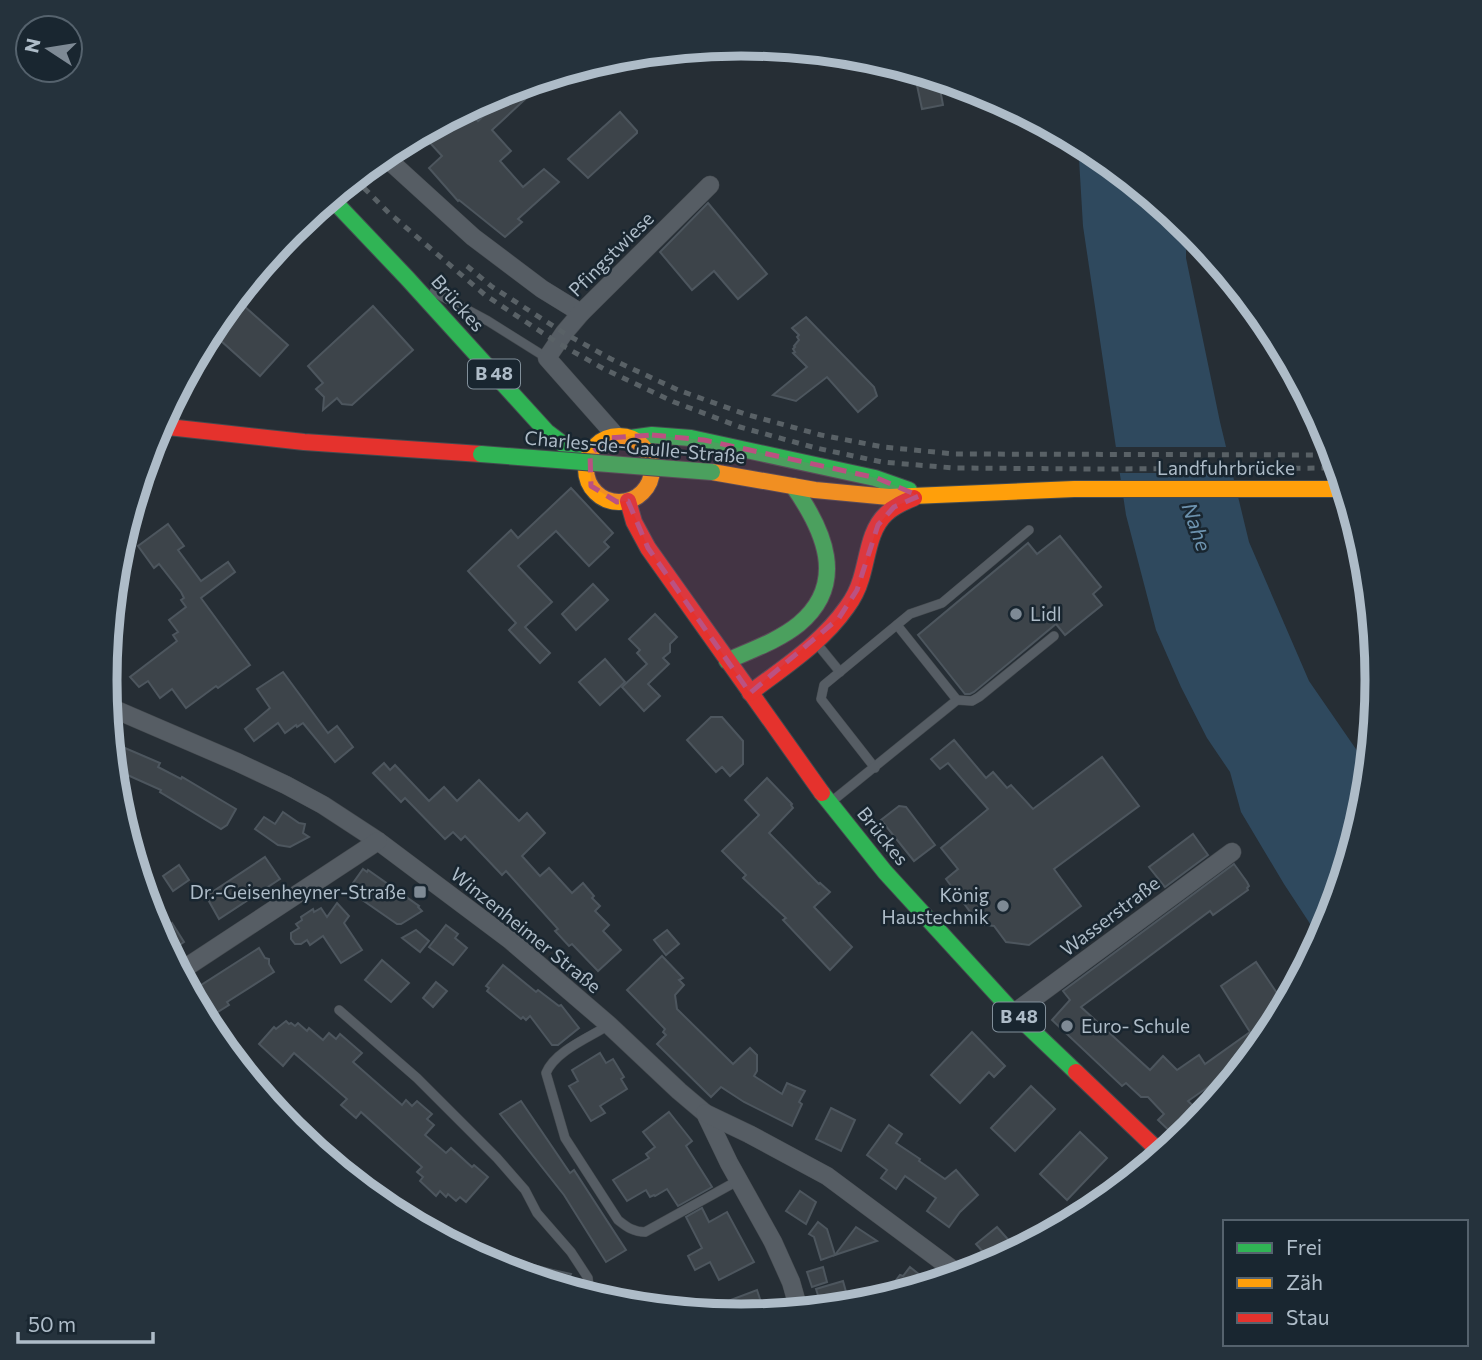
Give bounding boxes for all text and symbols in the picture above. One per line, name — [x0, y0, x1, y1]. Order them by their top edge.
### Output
north arrow — [14, 14, 84, 84]
text: N — [19, 36, 45, 55]
street label: Pfingstwiese — [563, 206, 658, 301]
street label: Brückes — [427, 270, 490, 336]
road number: B 48 — [468, 360, 520, 388]
street label: Charles-de-Gaulle-Straße — [524, 425, 747, 468]
street label: Landfuhrbrücke — [1157, 456, 1295, 479]
water label: Nahe — [1177, 499, 1217, 554]
place label: Lidl — [1030, 602, 1062, 625]
marker: Lidl — [1008, 606, 1024, 622]
street label: Brückes — [853, 802, 914, 870]
street label: Winzenheimer Straße — [447, 862, 606, 997]
street label: Wasserstraße — [1056, 871, 1164, 960]
place label: Dr.-Geisenheyner-Straße — [190, 880, 406, 903]
place label: König Haustechnik — [882, 883, 989, 928]
marker: Dr.-Geisenheyner-Straße — [412, 884, 428, 900]
marker: König Haustechnik — [995, 898, 1011, 914]
road number: B 48 — [993, 1002, 1045, 1032]
place label: Euro- Schule — [1081, 1014, 1190, 1037]
marker: Euro- Schule — [1059, 1018, 1075, 1034]
legend — [1223, 1220, 1468, 1346]
text: Frei — [1286, 1234, 1322, 1259]
text: Zäh — [1286, 1269, 1323, 1294]
scale bar — [18, 1300, 152, 1344]
text: Stau — [1286, 1304, 1329, 1329]
text: 50 m — [28, 1311, 76, 1336]

